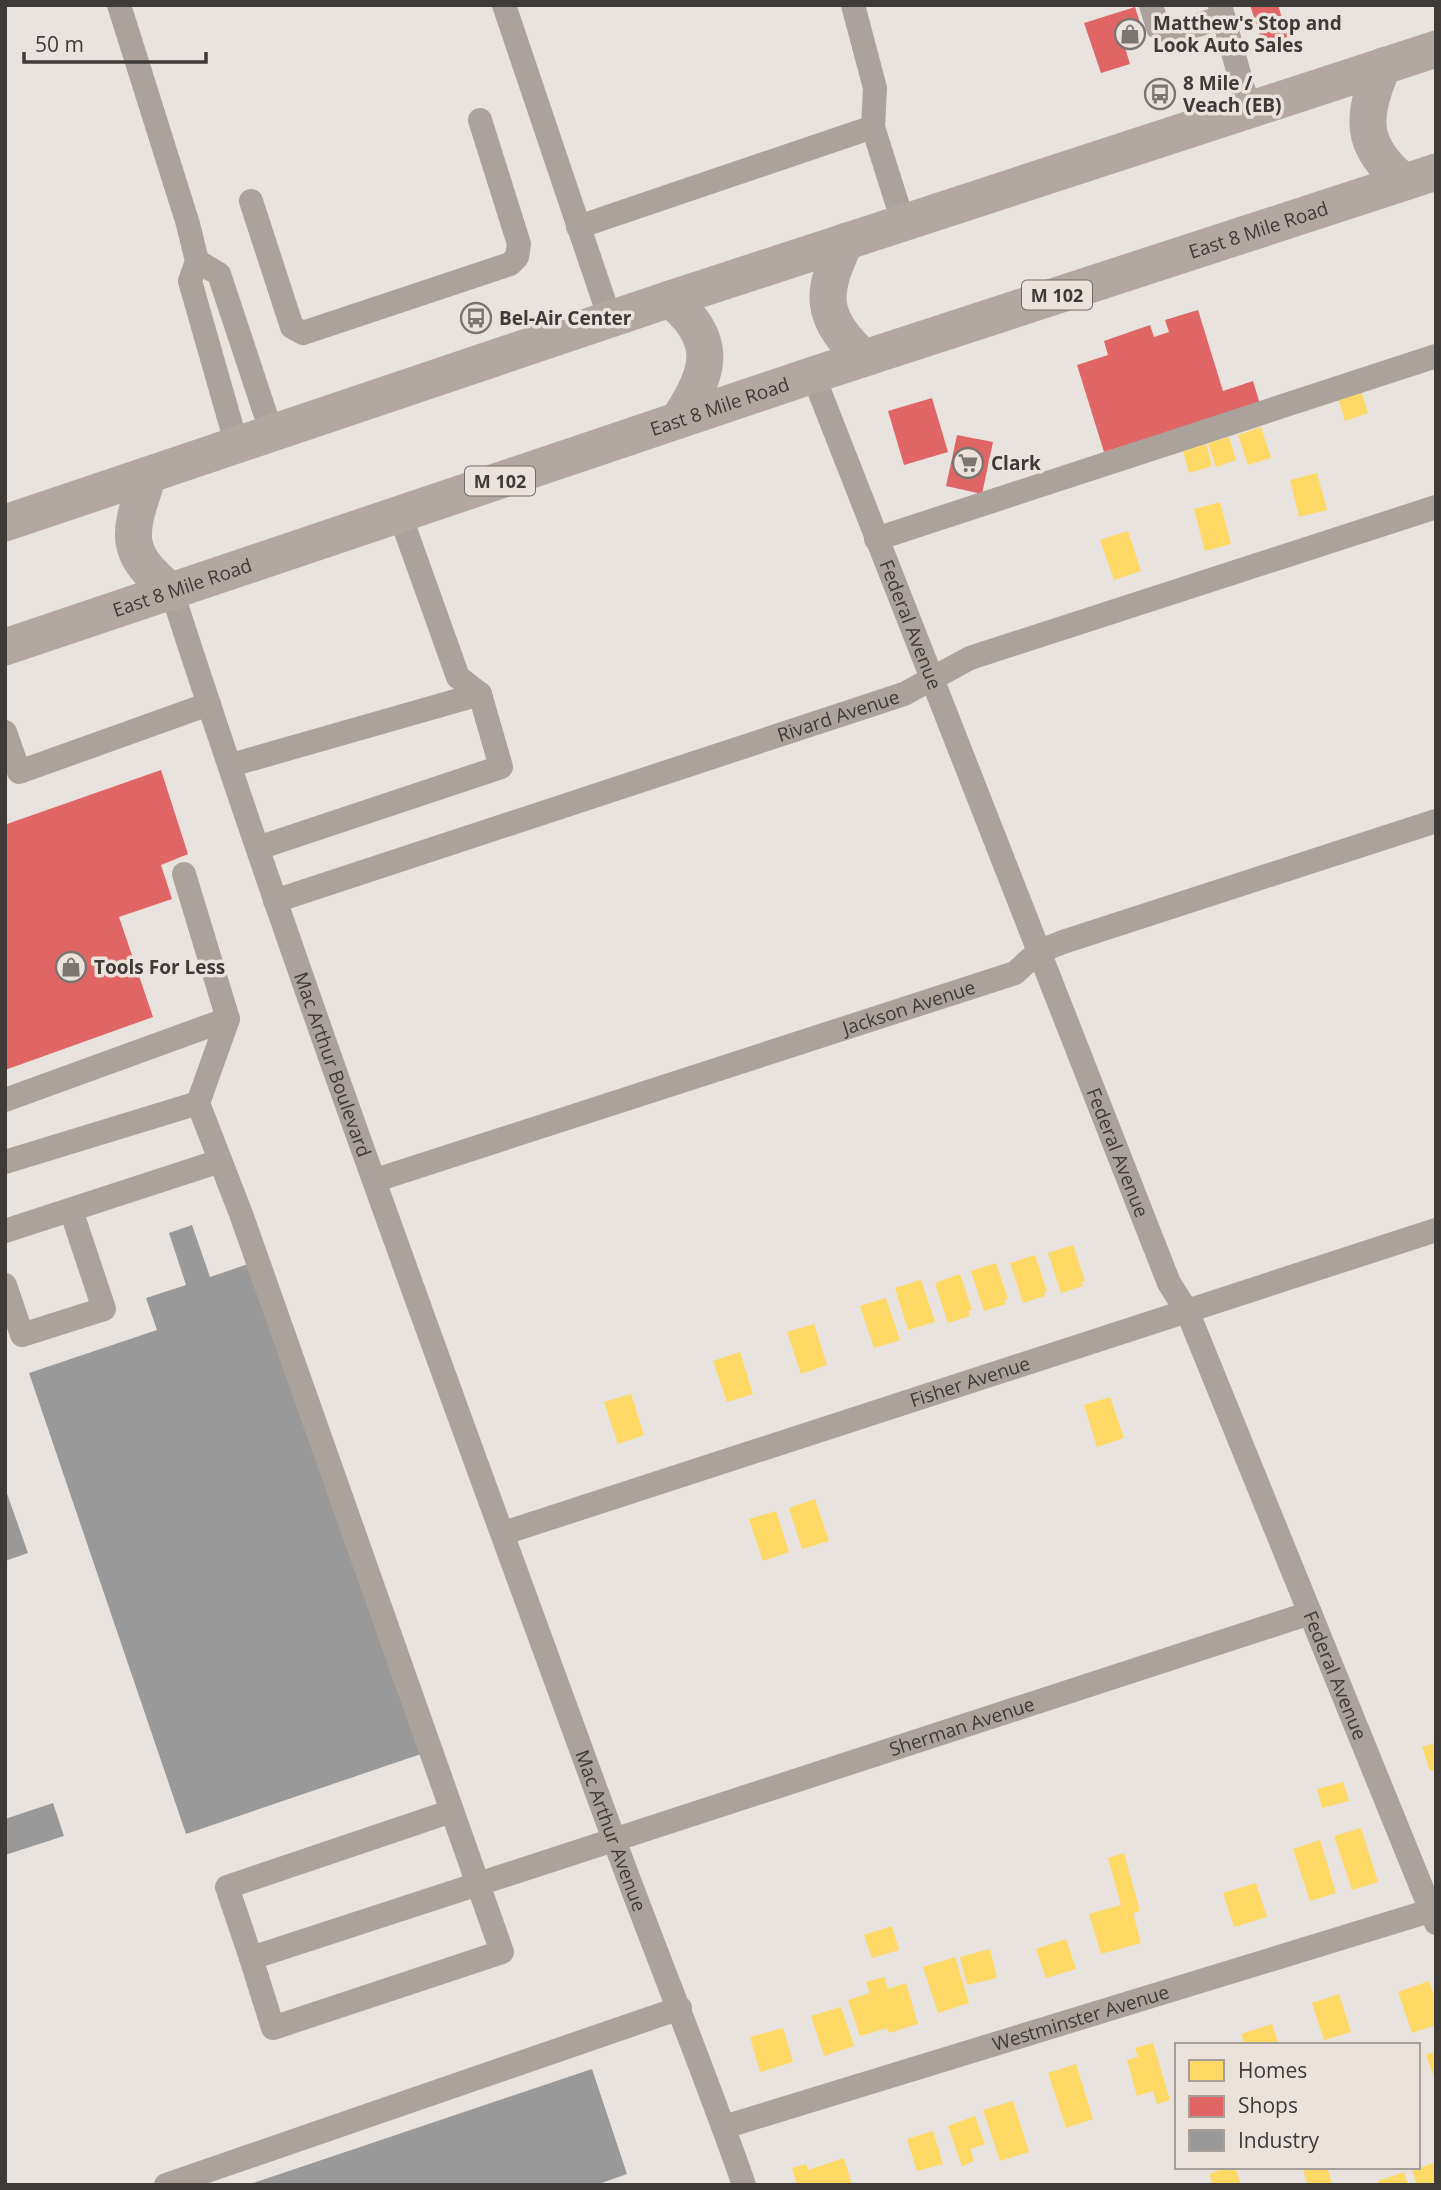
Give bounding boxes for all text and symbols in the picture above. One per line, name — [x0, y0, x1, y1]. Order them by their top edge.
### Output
place label: Matthew's Stop and Look Auto Sales — [1153, 10, 1342, 58]
shop icon: Matthew's Stop and Look Auto Sales — [1113, 17, 1147, 51]
scale bar — [24, 21, 206, 65]
text: 50 m — [35, 30, 84, 58]
place label: 8 Mile / Veach (EB) — [1183, 70, 1282, 118]
bus stop icon: 8 Mile / Veach (EB) — [1143, 77, 1177, 111]
street label: East 8 Mile Road — [1185, 195, 1332, 265]
road number: M 102 — [1022, 281, 1092, 310]
bus stop icon: Bel-Air Center — [459, 301, 493, 335]
place label: Bel-Air Center — [499, 305, 632, 331]
street label: East 8 Mile Road — [647, 371, 793, 442]
supermarket icon: Clark — [951, 446, 985, 480]
place label: Clark — [991, 450, 1041, 476]
road number: M 102 — [465, 466, 535, 495]
street label: East 8 Mile Road — [109, 552, 255, 623]
street label: Federal Avenue — [874, 556, 948, 693]
street label: Rivard Avenue — [774, 683, 903, 748]
shop icon: Tools For Less — [54, 950, 88, 984]
place label: Tools For Less — [94, 954, 225, 980]
street label: Mac Arthur Boulevard — [288, 968, 377, 1160]
street label: Jackson Avenue — [837, 974, 978, 1042]
street label: Federal Avenue — [1081, 1084, 1155, 1221]
street label: Fisher Avenue — [907, 1350, 1033, 1413]
street label: Federal Avenue — [1297, 1607, 1373, 1744]
street label: Sherman Avenue — [886, 1691, 1038, 1762]
street label: Mac Arthur Avenue — [569, 1746, 653, 1915]
street label: Westminster Avenue — [989, 1979, 1172, 2057]
legend — [1175, 2043, 1420, 2169]
text: Homes — [1238, 2056, 1307, 2084]
text: Shops — [1238, 2091, 1298, 2119]
text: Industry — [1238, 2126, 1320, 2154]

